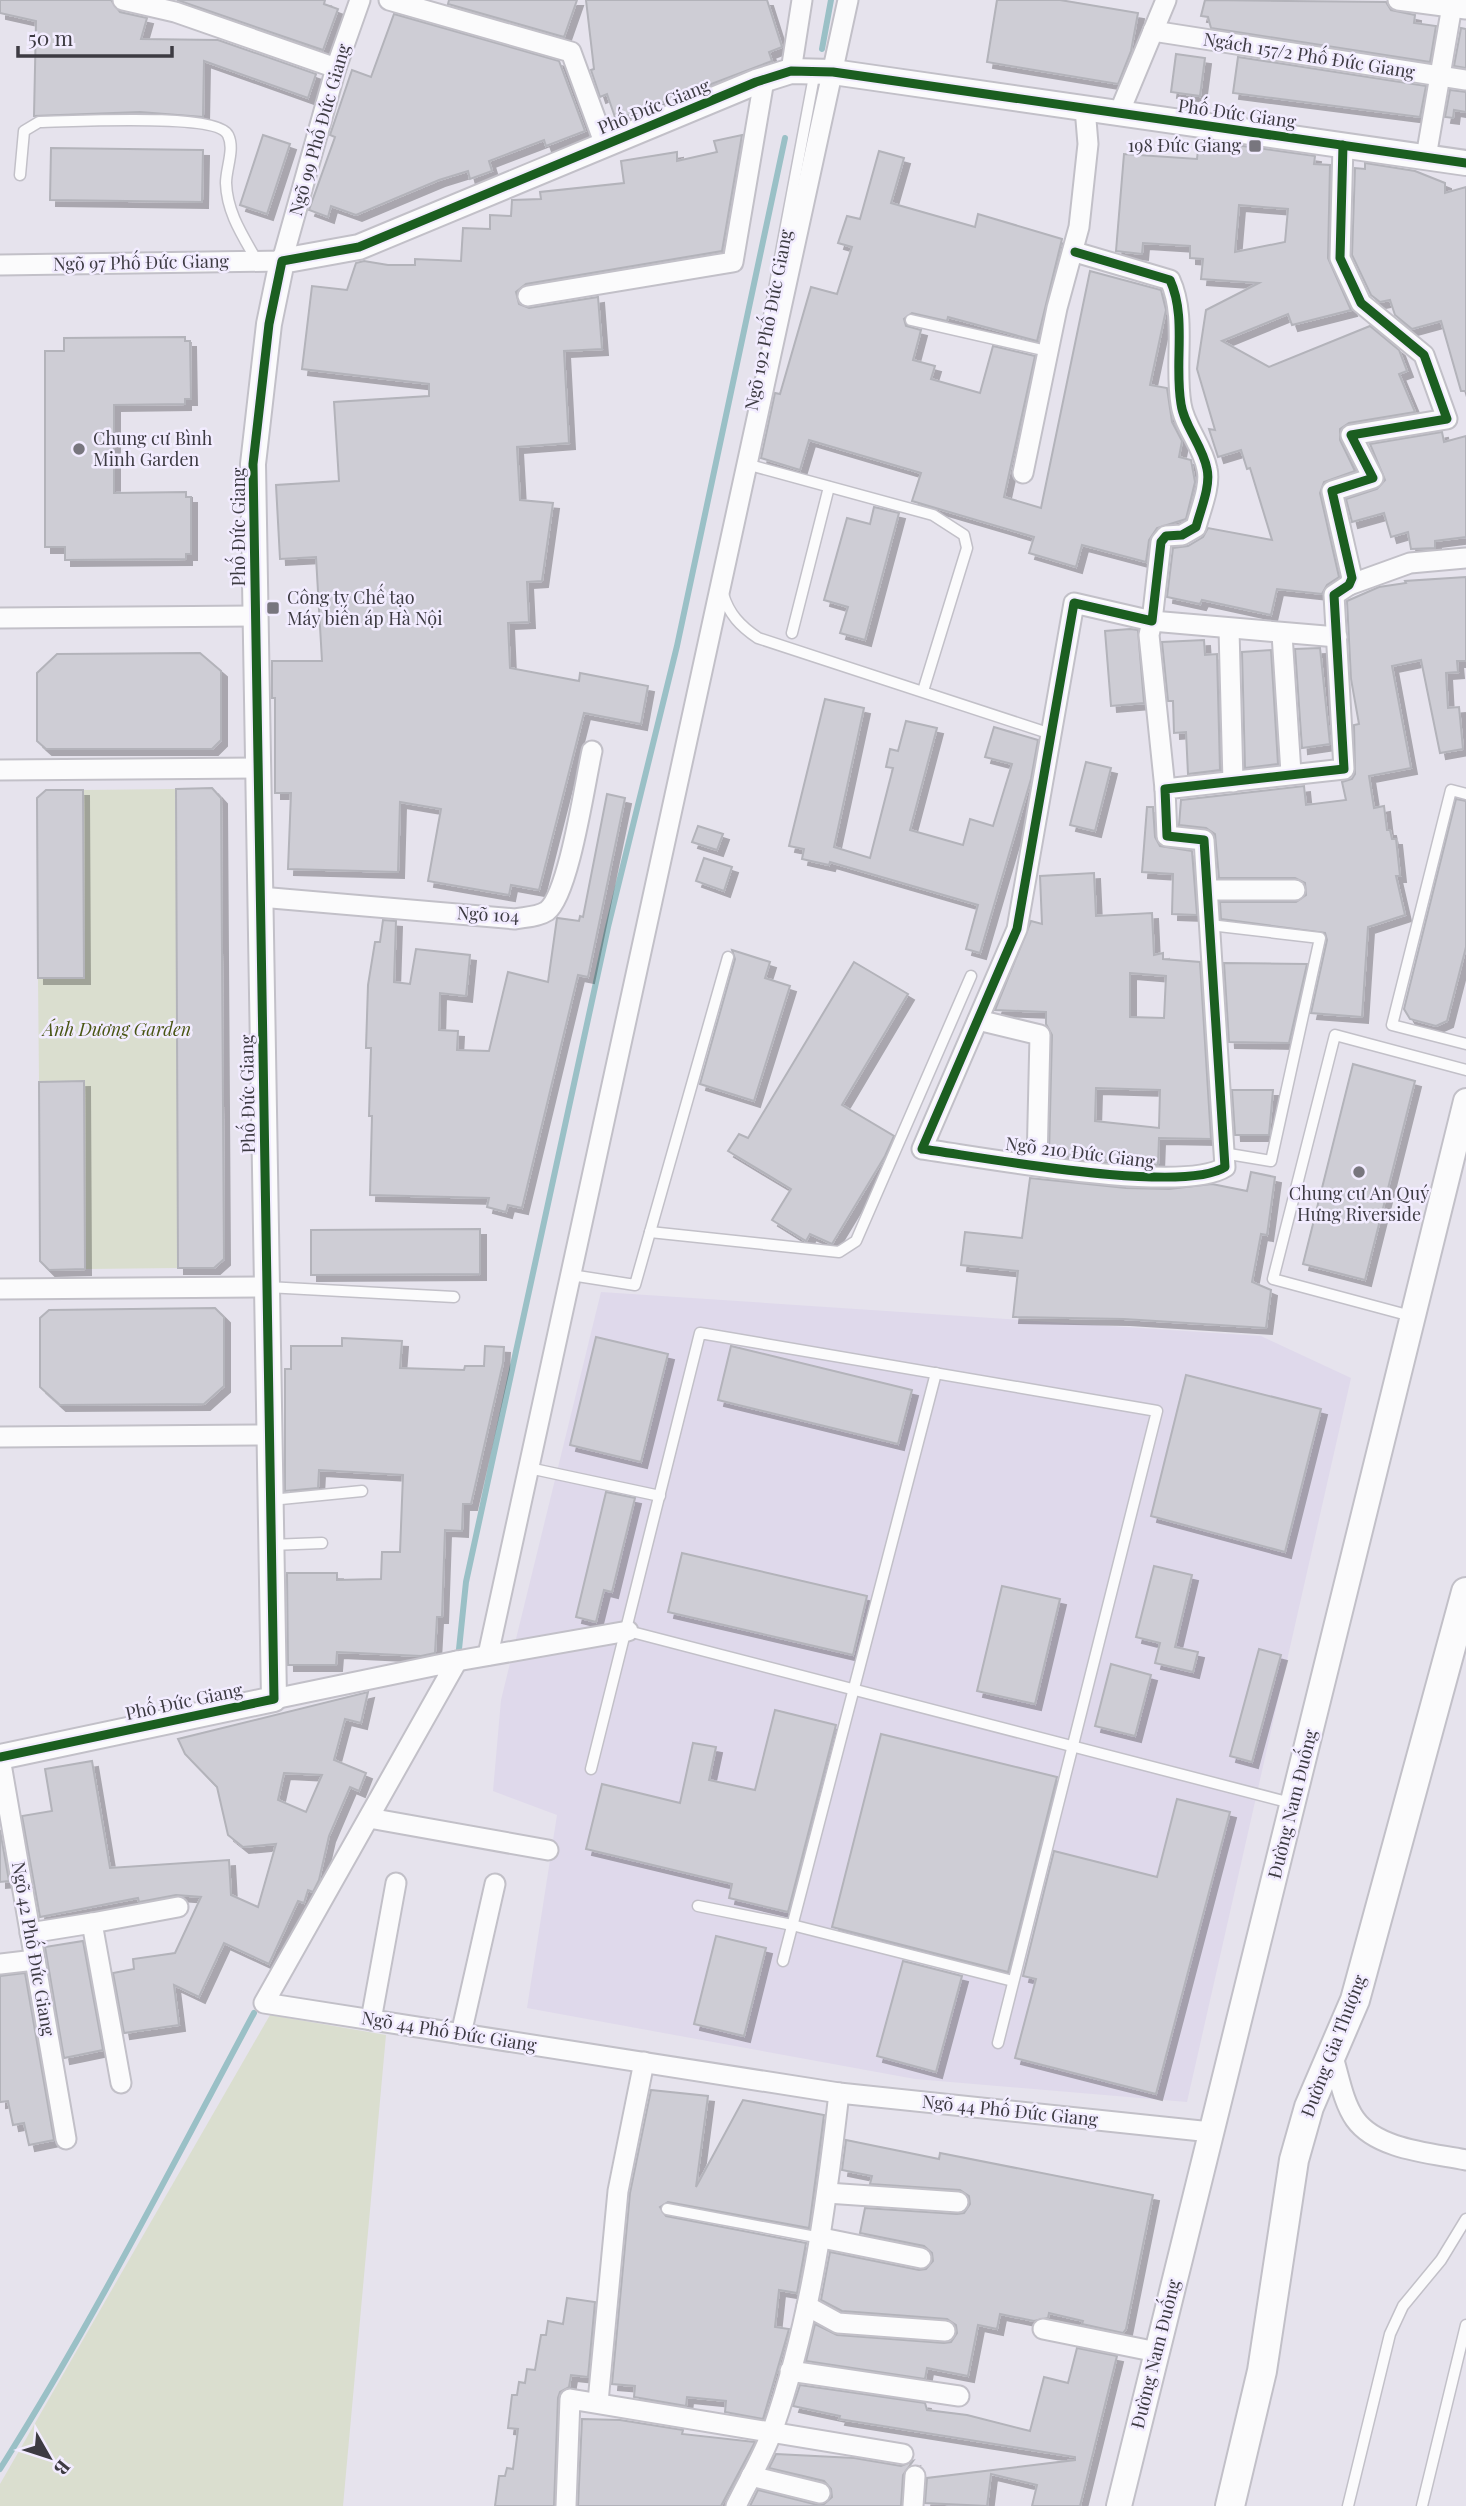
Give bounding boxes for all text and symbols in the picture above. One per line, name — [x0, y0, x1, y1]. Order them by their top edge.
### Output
scale bar — [18, 14, 172, 58]
text: 50 m — [28, 23, 74, 51]
street label: Ngách 157/2 Phố Đức Giang — [1202, 24, 1417, 84]
street label: Ngõ 99 Phố Đức Giang — [281, 40, 355, 218]
street label: Phố Đức Giang — [593, 71, 714, 139]
street label: Phố Đức Giang — [1177, 91, 1298, 133]
place label: 198 Đức Giang — [1128, 133, 1241, 157]
marker: 198 Đức Giang — [1247, 138, 1263, 154]
street label: Ngõ 192 Phố Đức Giang — [737, 226, 797, 412]
street label: Ngõ 97 Phố Đức Giang — [53, 246, 230, 276]
place label: Chung cư Bình Minh Garden — [93, 426, 213, 471]
marker: Chung cư Bình Minh Garden — [71, 441, 87, 457]
street label: Phố Đức Giang — [224, 467, 250, 586]
place label: Công ty Chế tạo Máy biến áp Hà Nội — [287, 583, 442, 630]
marker: Công ty Chế tạo Máy biến áp Hà Nội — [265, 600, 281, 616]
street label: Ngõ 104 — [456, 900, 520, 928]
park label: Ánh Dương Garden — [41, 1017, 191, 1041]
street label: Phố Đức Giang — [232, 1034, 260, 1154]
street label: Ngõ 210 Đức Giang — [1004, 1131, 1157, 1173]
marker: Chung cư An Quý Hưng Riverside — [1351, 1164, 1367, 1180]
place label: Chung cư An Quý Hưng Riverside — [1289, 1181, 1429, 1226]
street label: Phố Đức Giang — [123, 1675, 245, 1725]
street label: Đường Nam Đuống — [1260, 1726, 1322, 1881]
street label: Ngõ 42 Phố Đức Giang — [7, 1859, 63, 2038]
street label: Đường Gia Thượng — [1295, 1971, 1371, 2120]
street label: Ngõ 44 Phố Đức Giang — [360, 2003, 539, 2057]
street label: Ngõ 44 Phố Đức Giang — [921, 2087, 1100, 2131]
street label: Đường Nam Đuống — [1123, 2276, 1185, 2431]
north arrow — [14, 2422, 84, 2492]
text: B — [49, 2455, 77, 2482]

